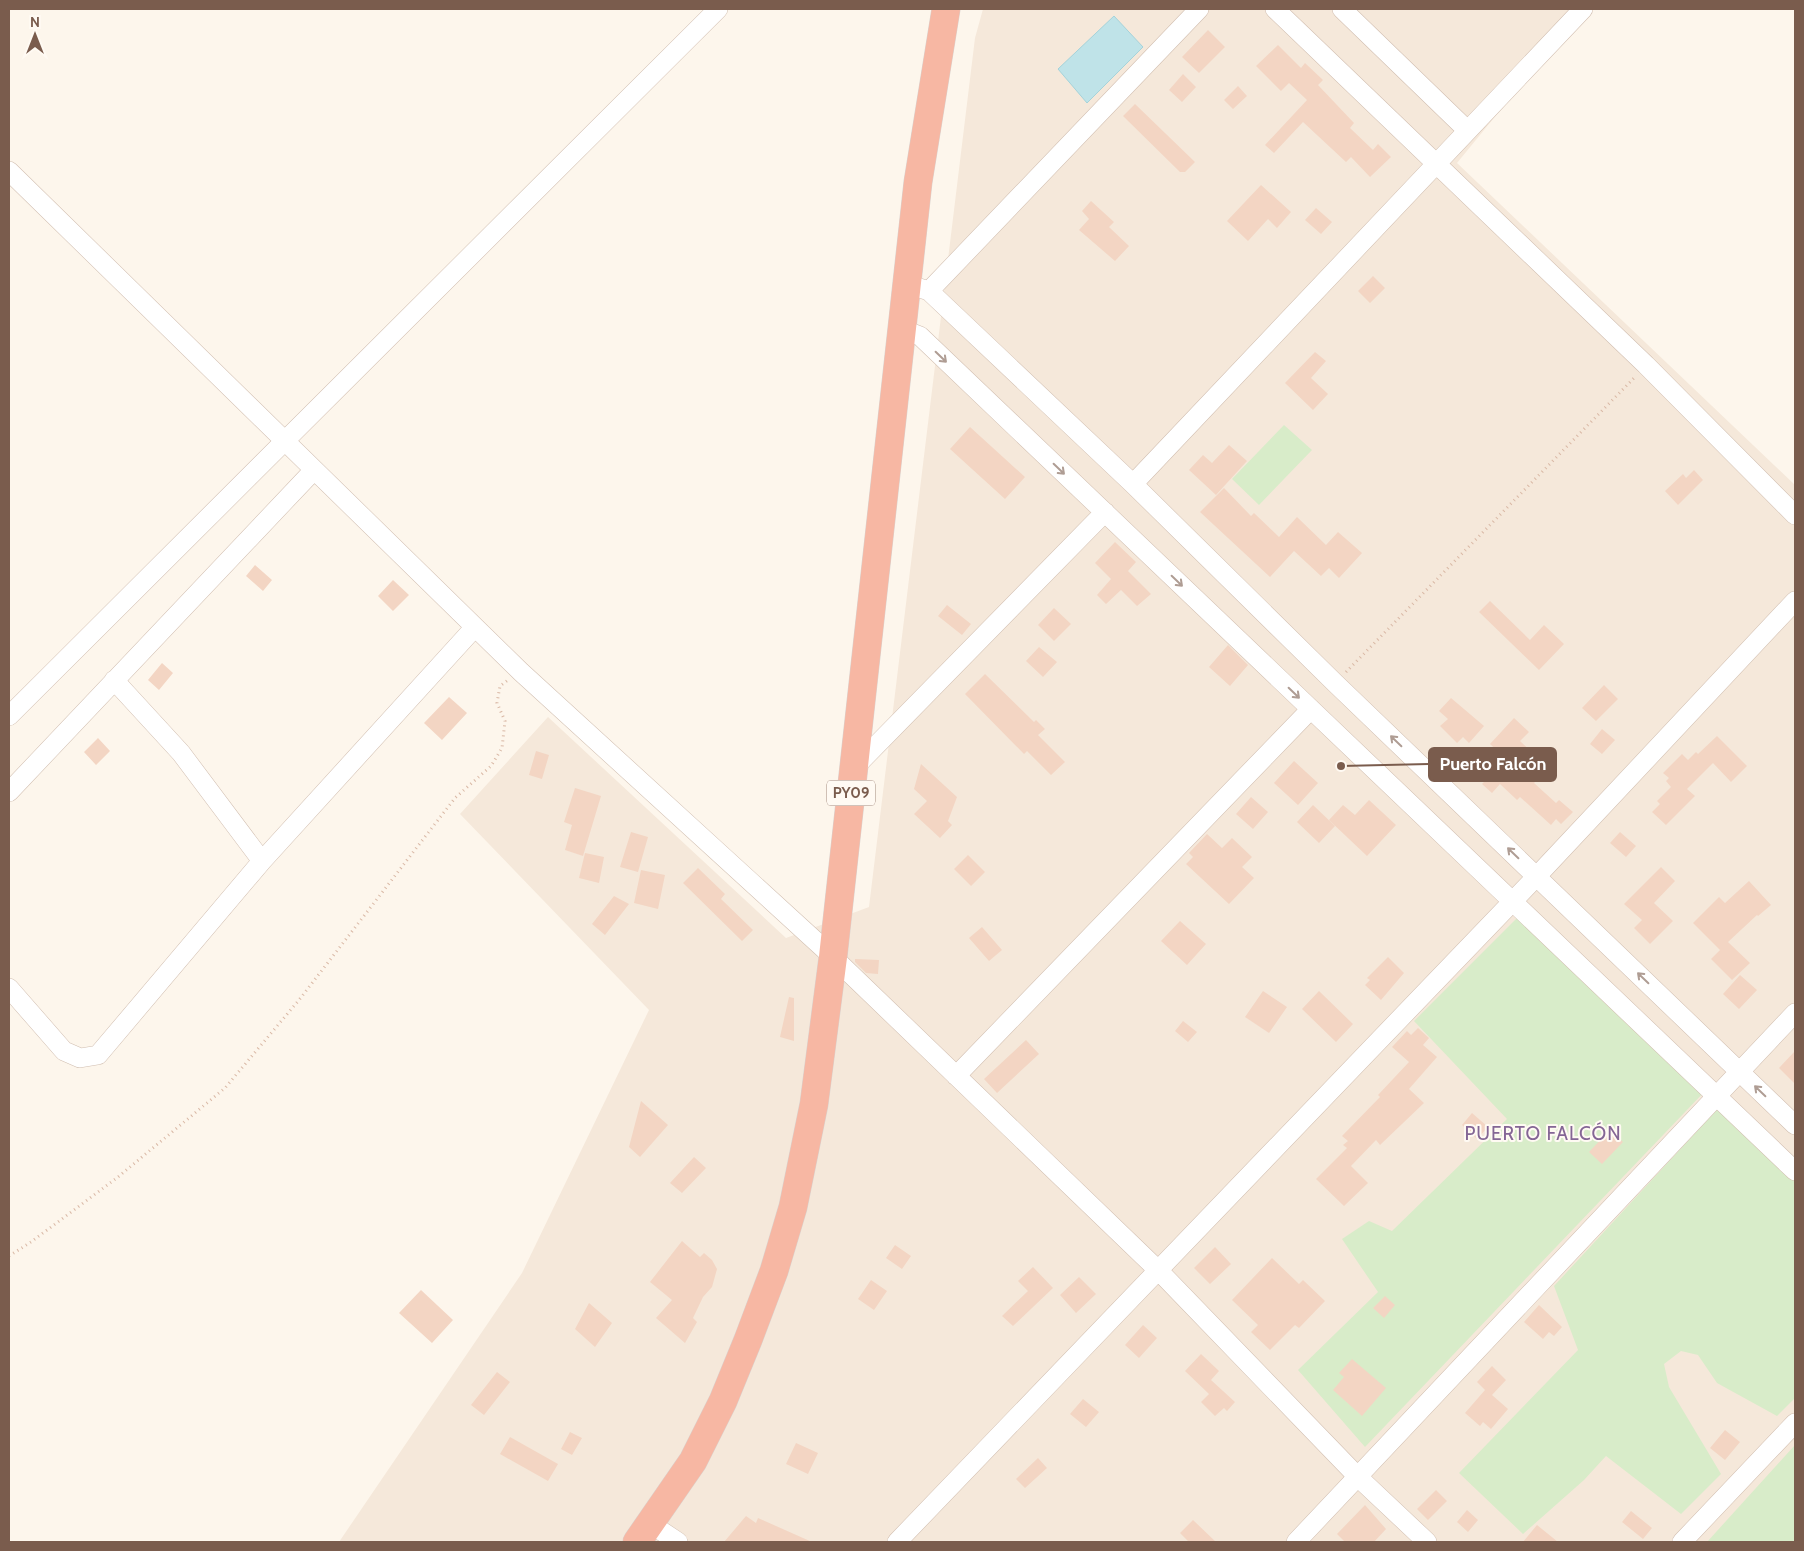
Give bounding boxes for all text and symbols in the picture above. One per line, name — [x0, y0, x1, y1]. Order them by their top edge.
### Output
north arrow — [10, 10, 60, 60]
text: N — [30, 13, 40, 31]
one-way arrow — [935, 351, 948, 363]
one-way arrow — [1053, 463, 1065, 475]
one-way arrow — [1170, 575, 1183, 587]
one-way arrow — [1288, 687, 1300, 699]
one-way arrow — [1390, 735, 1402, 747]
callout: Puerto Falcón — [1429, 748, 1556, 781]
text: Puerto Falcón — [1440, 753, 1546, 775]
road number: PY09 — [827, 780, 875, 806]
one-way arrow — [1507, 847, 1520, 859]
one-way arrow — [1637, 972, 1649, 984]
one-way arrow — [1754, 1085, 1766, 1097]
district label: PUERTO FALCÓN — [1464, 1121, 1622, 1145]

